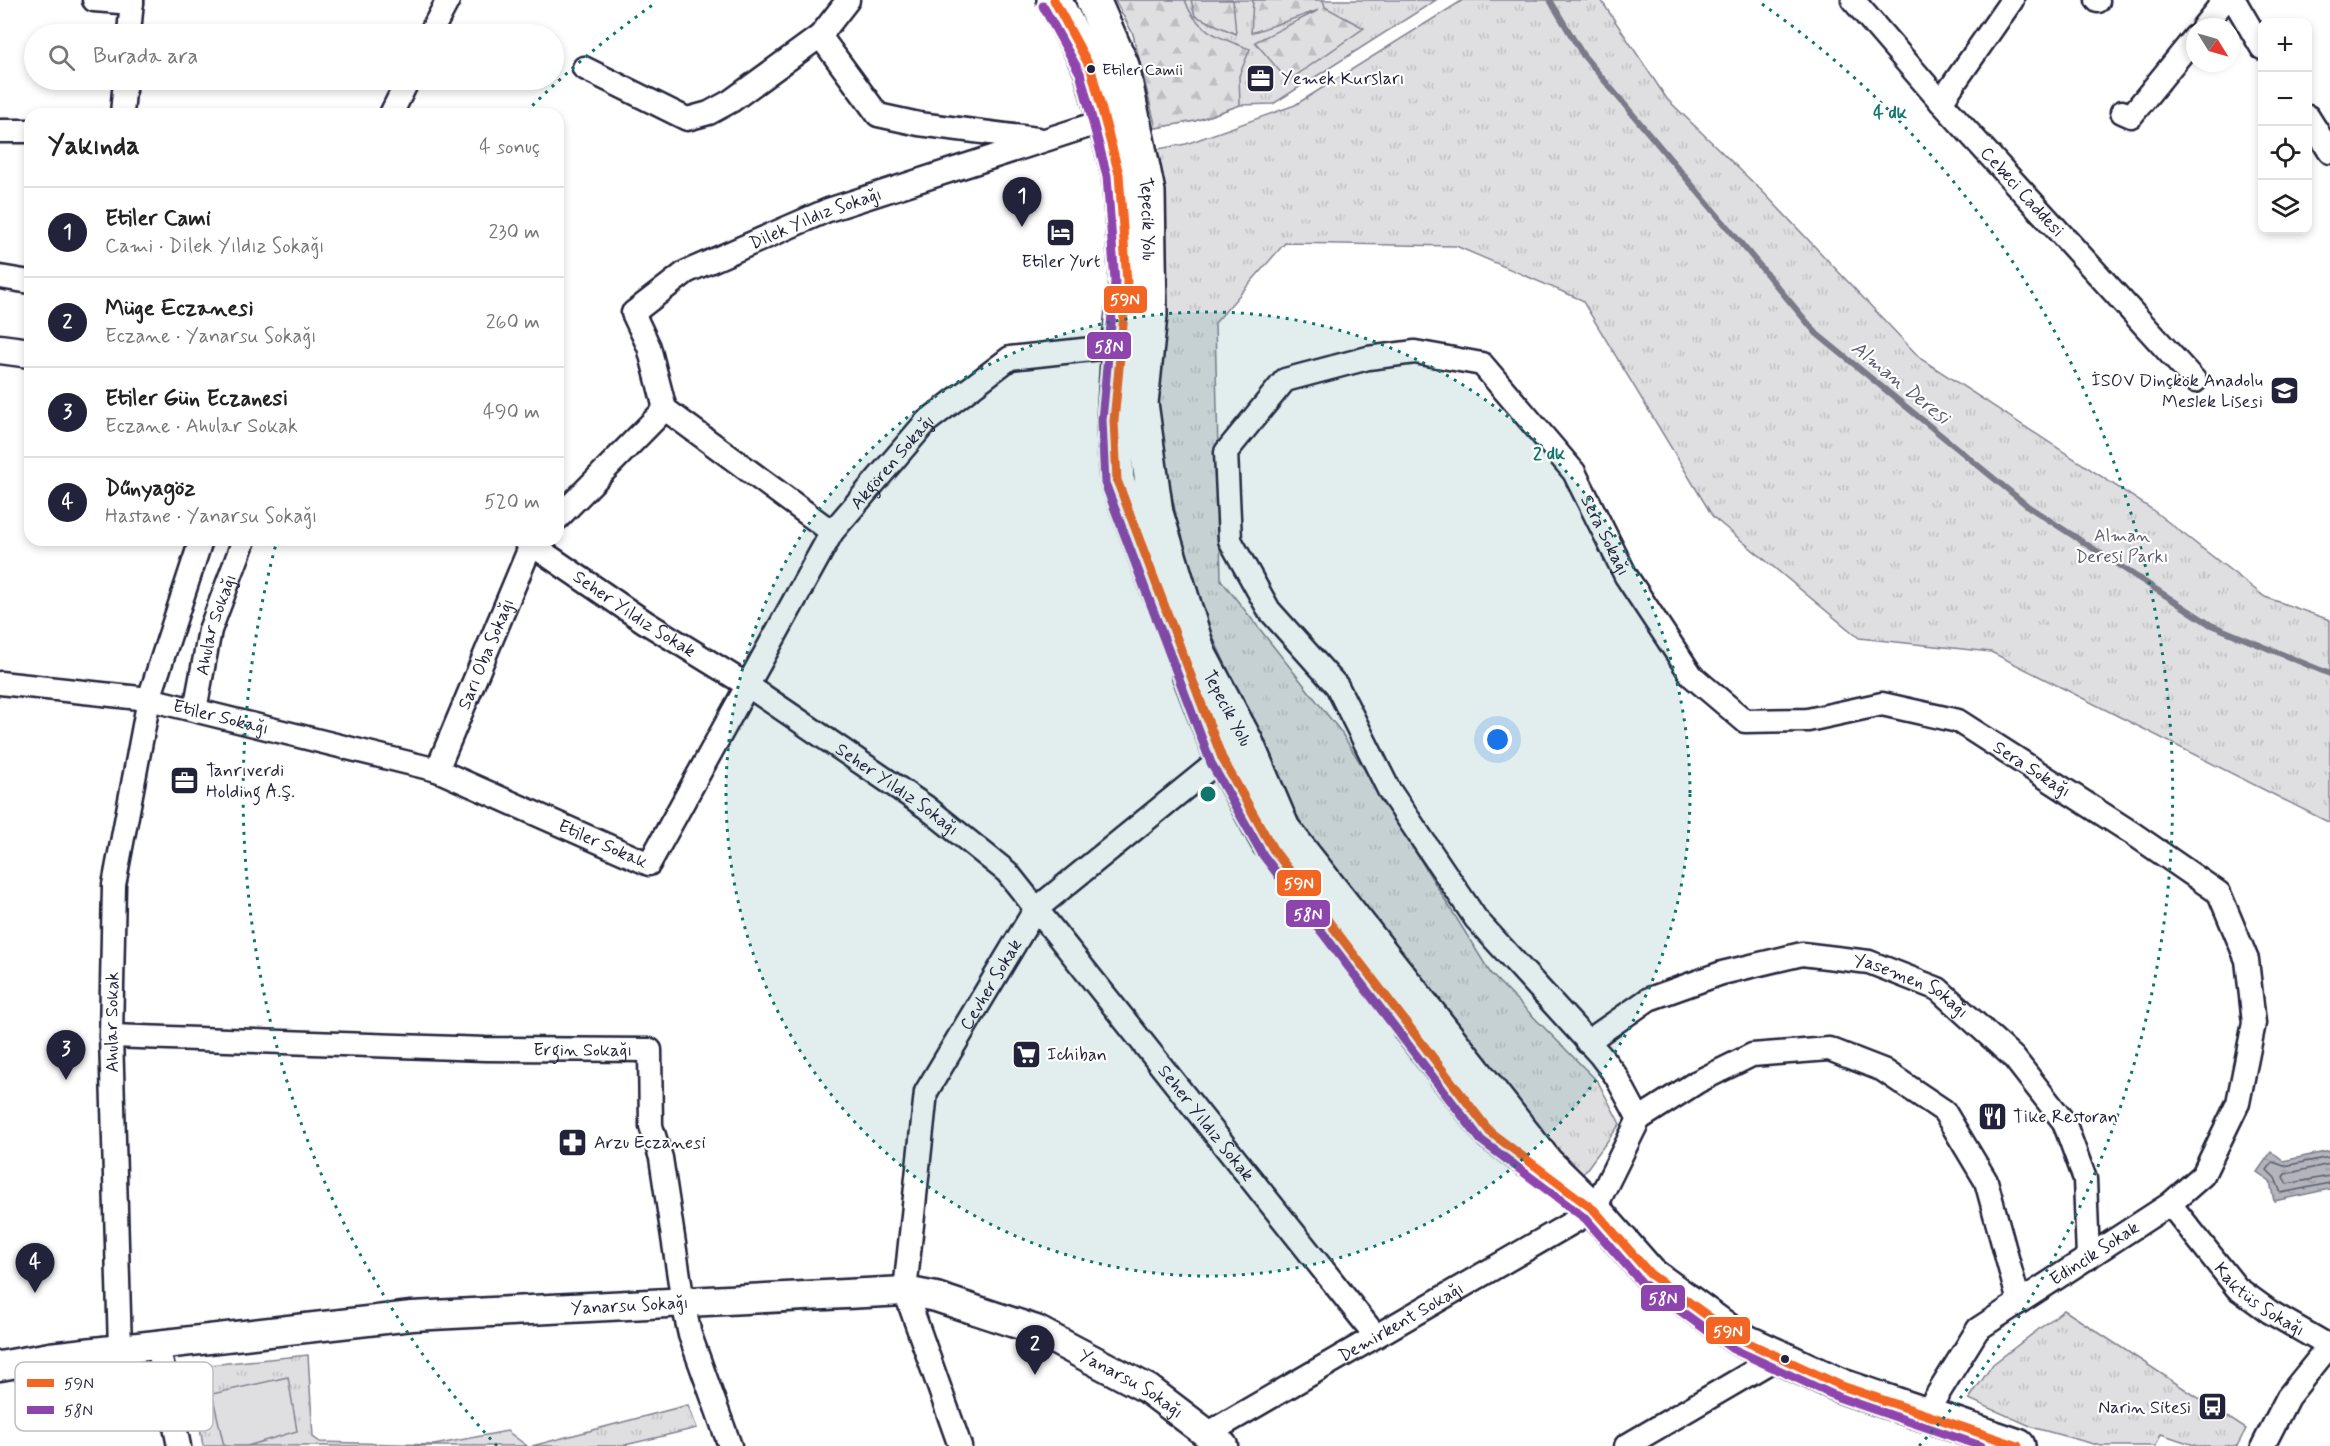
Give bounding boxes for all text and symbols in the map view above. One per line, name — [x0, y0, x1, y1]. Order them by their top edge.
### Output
north arrow — [2186, 18, 2240, 72]
map controls — [2258, 18, 2312, 234]
button: + — [2258, 18, 2312, 72]
search box — [24, 24, 564, 90]
icon: search — [45, 41, 78, 74]
text: Burada ara — [93, 43, 198, 71]
place label: Etiler Camii — [1102, 60, 1183, 81]
office icon: Yemek Kursları — [1244, 62, 1276, 94]
marker: Etiler Camii — [1085, 63, 1097, 75]
place label: Yemek Kursları — [1281, 67, 1404, 91]
button: − — [2258, 72, 2312, 126]
text: 4 dk — [1873, 101, 1908, 125]
button: locate — [2258, 126, 2312, 180]
text: Yakında — [48, 130, 140, 164]
text: 4 sonuç — [479, 134, 540, 161]
street label: Cebeci Caddesi — [1974, 142, 2069, 243]
street label: Tepecik Yolu — [1132, 176, 1160, 261]
pin: 1 — [1002, 178, 1042, 227]
button: layers — [2258, 180, 2312, 234]
street label: Dilek Yıldız Sokağı — [746, 182, 885, 256]
text: Etiler Cami — [105, 205, 211, 233]
hotel icon: Etiler Yurt — [1045, 216, 1077, 248]
text: 1 — [63, 219, 72, 246]
text: 230 m — [488, 219, 540, 246]
text: Cami · Dilek Yıldız Sokağı — [105, 233, 325, 260]
place label: Etiler Yurt — [1022, 250, 1101, 274]
line badge: 59N — [1103, 285, 1148, 314]
text: 59N — [1110, 290, 1140, 311]
text: Müge Eczanesi — [105, 295, 254, 323]
text: 2 — [63, 309, 72, 336]
text: 260 m — [486, 309, 540, 336]
text: Eczane · Yanarsu Sokağı — [105, 323, 317, 350]
line badge: 58N — [1086, 331, 1132, 360]
water label: Alman Deresi — [1845, 335, 1956, 432]
text: 58N — [1094, 337, 1124, 358]
place label: İSOV Dinçkök Anadolu Meslek Lisesi — [2091, 369, 2263, 414]
school or university icon: İSOV Dinçkök Anadolu Meslek Lisesi — [2268, 374, 2300, 406]
text: Etiler Gün Eczanesi — [105, 385, 288, 413]
text: 3 — [63, 399, 72, 426]
text: 490 m — [483, 399, 540, 426]
street label: Akgören Sokağı — [845, 409, 939, 515]
text: Eczane · Ahular Sokak — [105, 413, 298, 440]
text: 2 dk — [1533, 442, 1566, 466]
text: Dűnyagöz — [105, 475, 195, 503]
text: 4 — [62, 489, 73, 516]
text: 520 m — [484, 489, 540, 516]
street label: Sera Sokağı — [1574, 491, 1635, 580]
text: Hastane · Yanarsu Sokağı — [105, 503, 317, 530]
park label: Alman Deresi Parkı — [2076, 524, 2168, 569]
street label: Seher Yıldız Sokak — [568, 565, 700, 663]
street label: Ahular Sokağı — [191, 571, 243, 677]
street label: Sarı Oba Sokağı — [453, 595, 520, 713]
street label: Tepecik Yolu — [1197, 666, 1257, 751]
street label: Etiler Sokağı — [170, 694, 271, 741]
your location — [1483, 725, 1512, 754]
street label: Sera Sokağı — [1988, 736, 2075, 803]
street label: Seher Yıldız Sokağı — [830, 738, 963, 842]
place label: Tanrıverdi Holding A.Ş. — [206, 759, 295, 806]
office icon: Tanrıverdi Holding A.Ş. — [169, 764, 201, 796]
centre of rings — [1198, 784, 1218, 804]
street label: Etiler Sokak — [554, 814, 651, 875]
line badge: 59N — [1276, 869, 1322, 897]
text: 59N — [1284, 874, 1314, 895]
line badge: 58N — [1285, 899, 1331, 928]
text: 58N — [1293, 905, 1323, 926]
street label: Cevher Sokak — [955, 935, 1028, 1035]
street label: Yasemen Sokağı — [1853, 949, 1973, 1024]
street label: Ahular Sokak — [100, 971, 125, 1073]
pin: 3 — [46, 1030, 86, 1080]
street label: Ergin Sokağı — [533, 1038, 632, 1064]
supermarket icon: Ichiban — [1010, 1038, 1042, 1070]
place label: Ichiban — [1047, 1043, 1107, 1067]
street label: Seher Yıldız Sokak — [1152, 1060, 1259, 1187]
restaurant icon: Tike Restoran — [1976, 1100, 2008, 1132]
place label: Tike Restoran — [2013, 1105, 2118, 1129]
pharmacy icon: Arzu Eczanesi — [557, 1126, 589, 1158]
place label: Arzu Eczanesi — [594, 1131, 706, 1155]
street label: Edincik Sokak — [2045, 1216, 2144, 1292]
pin: 4 — [15, 1244, 54, 1293]
street label: Kaktüs Sokağı — [2208, 1258, 2309, 1342]
street label: Demirkent Sokağı — [1334, 1277, 1468, 1368]
line badge: 58N — [1640, 1284, 1686, 1312]
text: 58N — [1648, 1289, 1678, 1310]
street label: Yanarsu Sokağı — [570, 1291, 689, 1321]
line badge: 59N — [1705, 1316, 1751, 1345]
text: 59N — [1713, 1322, 1743, 1343]
pin: 2 — [1016, 1326, 1054, 1375]
street label: Yanarsu Sokağı — [1075, 1344, 1188, 1425]
unlabelled marker — [1779, 1353, 1791, 1365]
legend — [15, 1362, 213, 1431]
text: 59N — [64, 1374, 94, 1395]
bus stop icon: Narin Sitesi — [2196, 1391, 2228, 1423]
place label: Narin Sitesi — [2098, 1396, 2191, 1420]
text: 58N — [64, 1401, 93, 1422]

